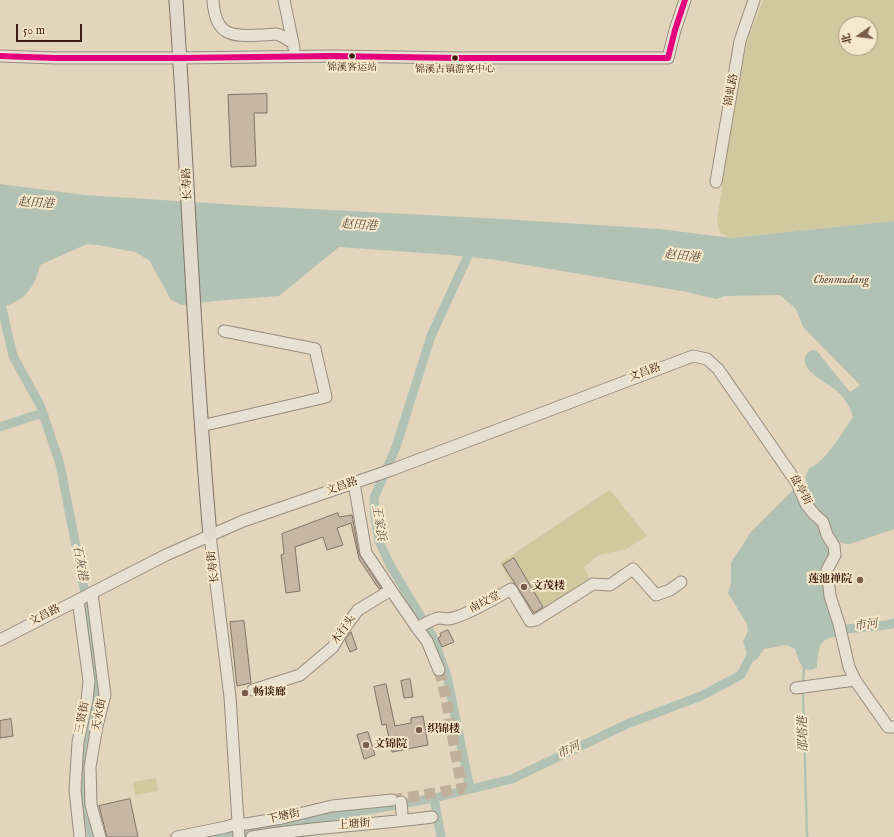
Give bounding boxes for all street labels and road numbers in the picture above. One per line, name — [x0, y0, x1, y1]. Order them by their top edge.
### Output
street label: 锦虬路 — [723, 73, 741, 107]
street label: 长寿路 — [181, 167, 195, 201]
street label: 文昌路 — [627, 361, 663, 385]
street label: 盘亭街 — [786, 472, 814, 508]
street label: 文昌路 — [324, 475, 360, 499]
street label: 长寿街 — [205, 550, 223, 584]
street label: 南坟堂 — [467, 590, 503, 616]
street label: 文昌路 — [27, 603, 63, 629]
street label: 木行头 — [329, 613, 359, 647]
street label: 天水街 — [90, 697, 110, 733]
street label: 三贤街 — [73, 701, 93, 735]
street label: 下塘街 — [266, 807, 302, 827]
street label: 上塘街 — [337, 817, 371, 833]

